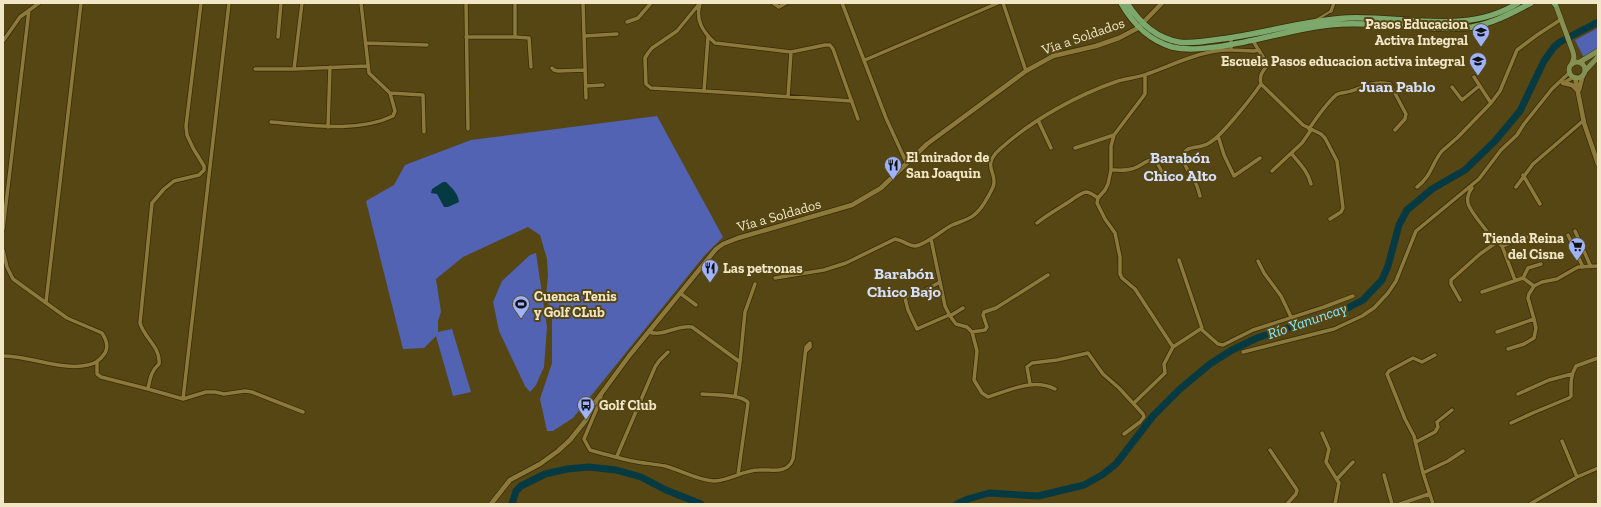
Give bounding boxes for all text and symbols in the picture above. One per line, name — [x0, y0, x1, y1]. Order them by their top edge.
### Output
street label: Vía a Soldados — [1039, 14, 1127, 59]
place label: Pasos Educacion Activa Integral — [1365, 16, 1469, 49]
school or university icon: Pasos Educacion Activa Integral — [1471, 22, 1491, 47]
school or university icon: Escuela Pasos educacion activa integral — [1468, 51, 1488, 76]
place label: Escuela Pasos educacion activa integral — [1221, 53, 1465, 70]
district label: Juan Pablo — [1359, 77, 1436, 96]
district label: Barabón Chico Alto — [1143, 148, 1217, 185]
place label: El mirador de San Joaquin — [906, 149, 989, 182]
restaurant icon: El mirador de San Joaquin — [883, 155, 903, 180]
street label: Vía a Soldados — [734, 195, 823, 236]
place label: Tienda Reina del Cisne — [1483, 230, 1564, 263]
supermarket icon: Tienda Reina del Cisne — [1567, 236, 1587, 261]
restaurant icon: Las petronas — [700, 258, 720, 283]
place label: Las petronas — [723, 260, 803, 277]
district label: Barabón Chico Bajo — [867, 264, 942, 301]
place label: Cuenca Tenis y Golf CLub — [534, 288, 617, 321]
sports icon: Cuenca Tenis y Golf CLub — [511, 294, 531, 319]
water label: Río Yanuncay — [1265, 299, 1349, 343]
bus stop icon: Golf Club — [576, 395, 596, 420]
place label: Golf Club — [599, 397, 657, 414]

